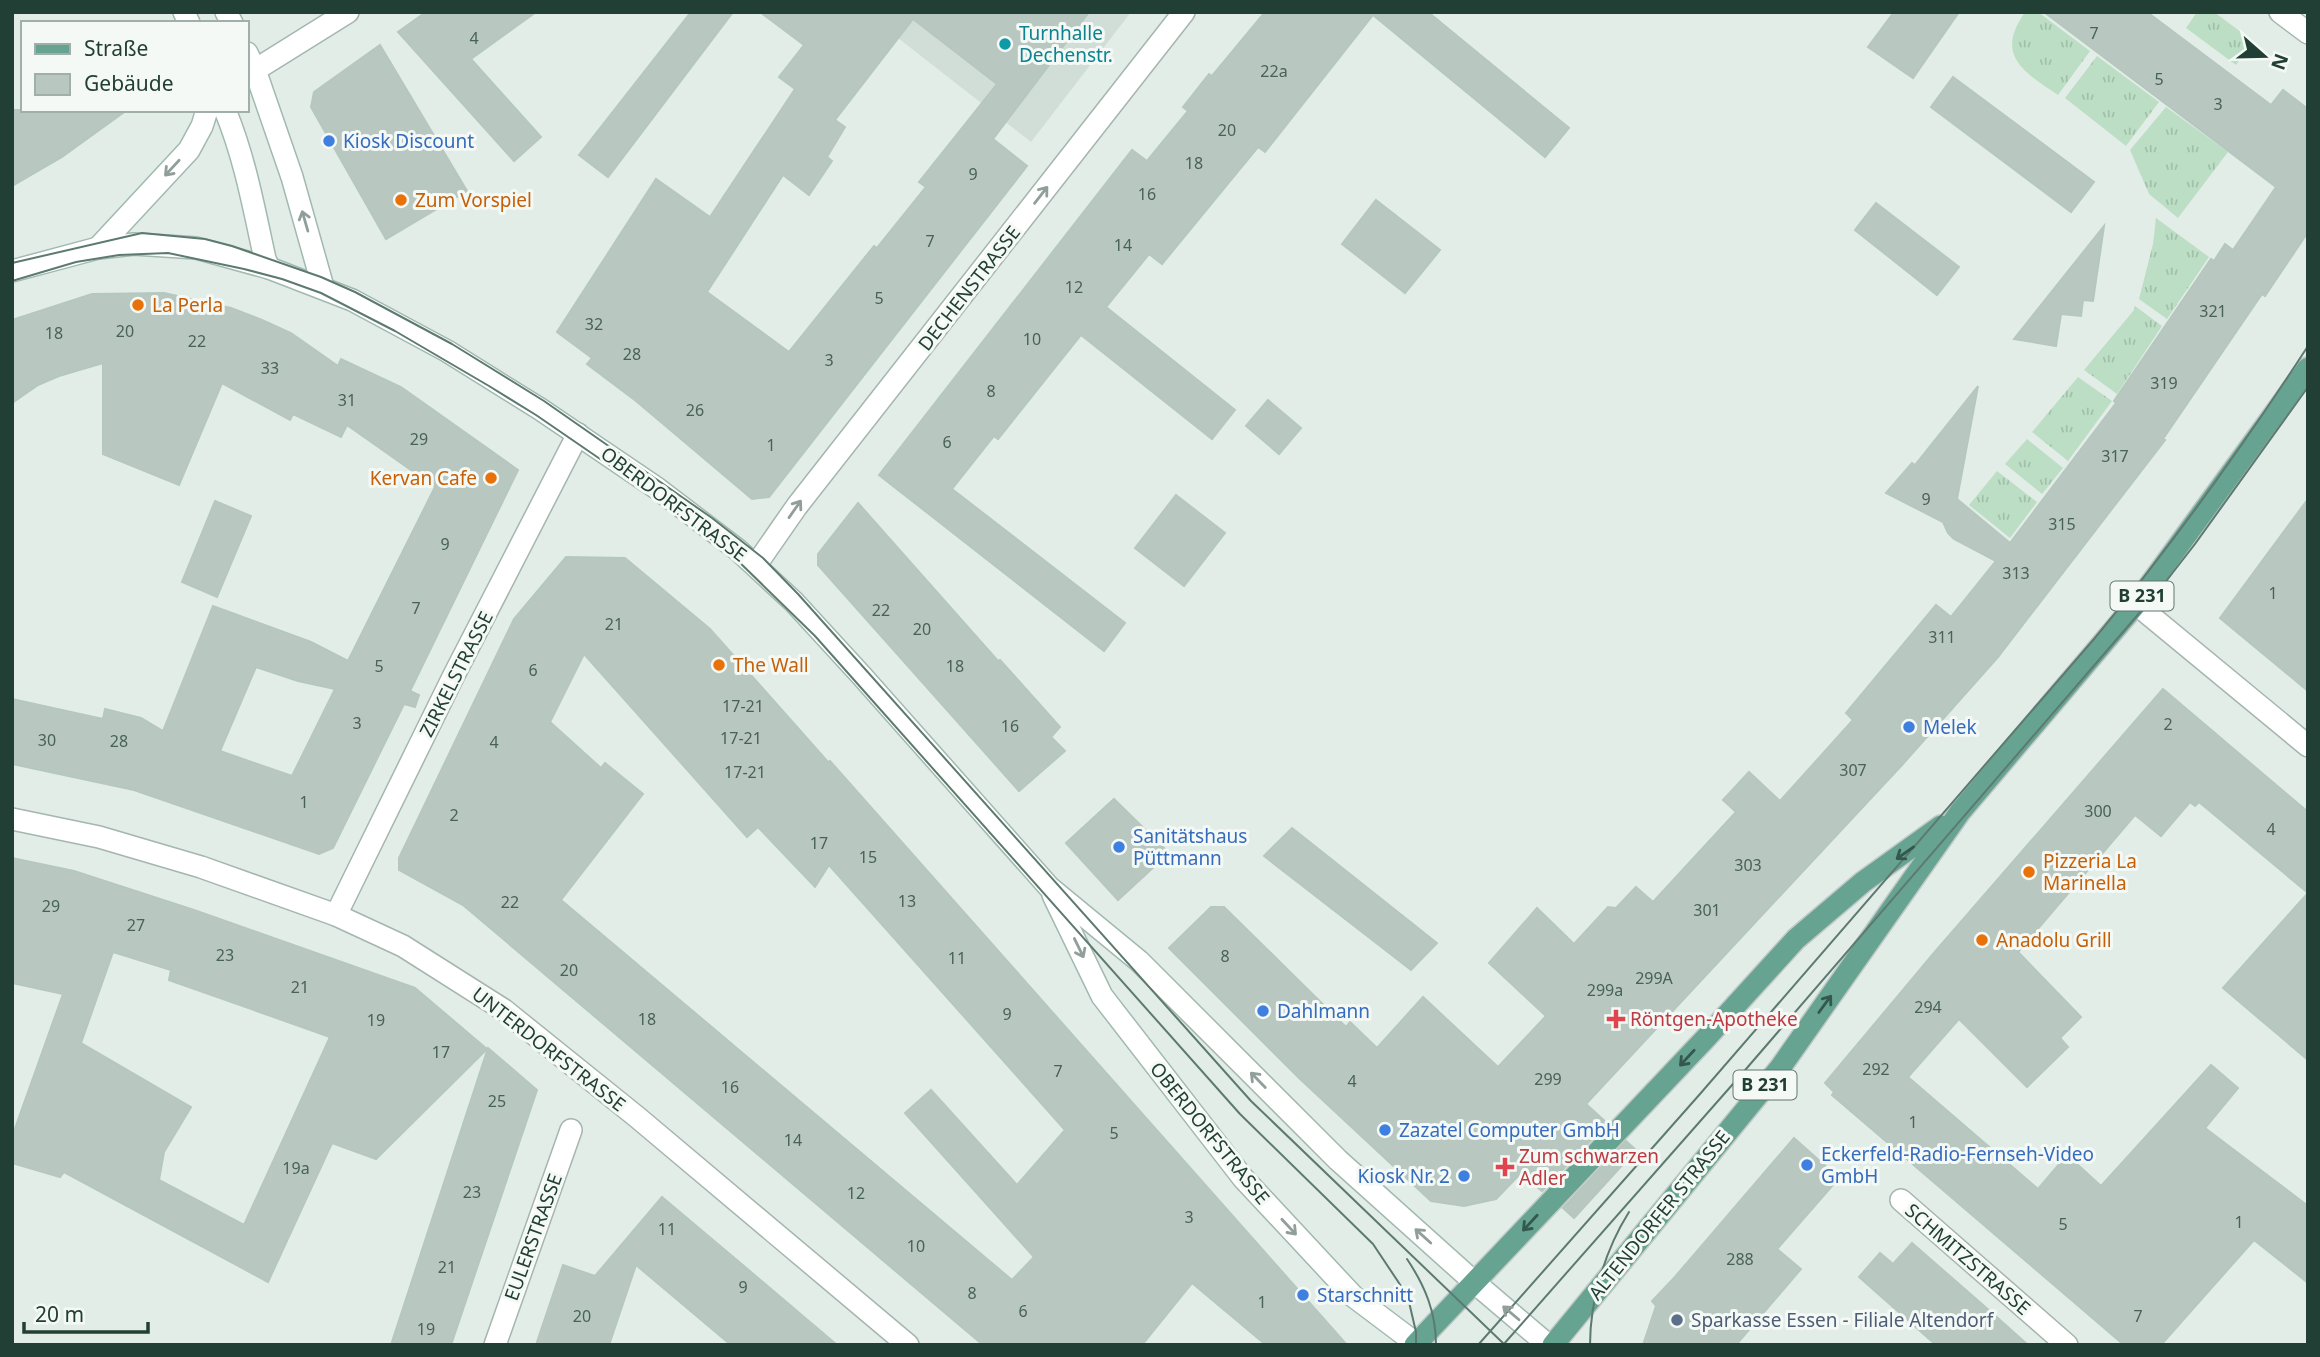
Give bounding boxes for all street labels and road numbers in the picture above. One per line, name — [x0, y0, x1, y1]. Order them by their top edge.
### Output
street label: DECHENSTRASSE — [912, 220, 1026, 356]
street label: OBERDORFSTRASSE — [596, 441, 752, 567]
road number: B 231 — [2110, 582, 2174, 610]
street label: ZIRKELSTRASSE — [413, 607, 499, 741]
street label: UNTERDORFSTRASSE — [467, 981, 631, 1117]
street label: OBERDORFSTRASSE — [1144, 1056, 1276, 1210]
road number: B 231 — [1734, 1070, 1796, 1100]
street label: ALTENDORFER STRASSE — [1582, 1125, 1736, 1305]
street label: EULERSTRASSE — [498, 1170, 568, 1304]
street label: SCHMITZSTRASSE — [1900, 1197, 2036, 1321]

